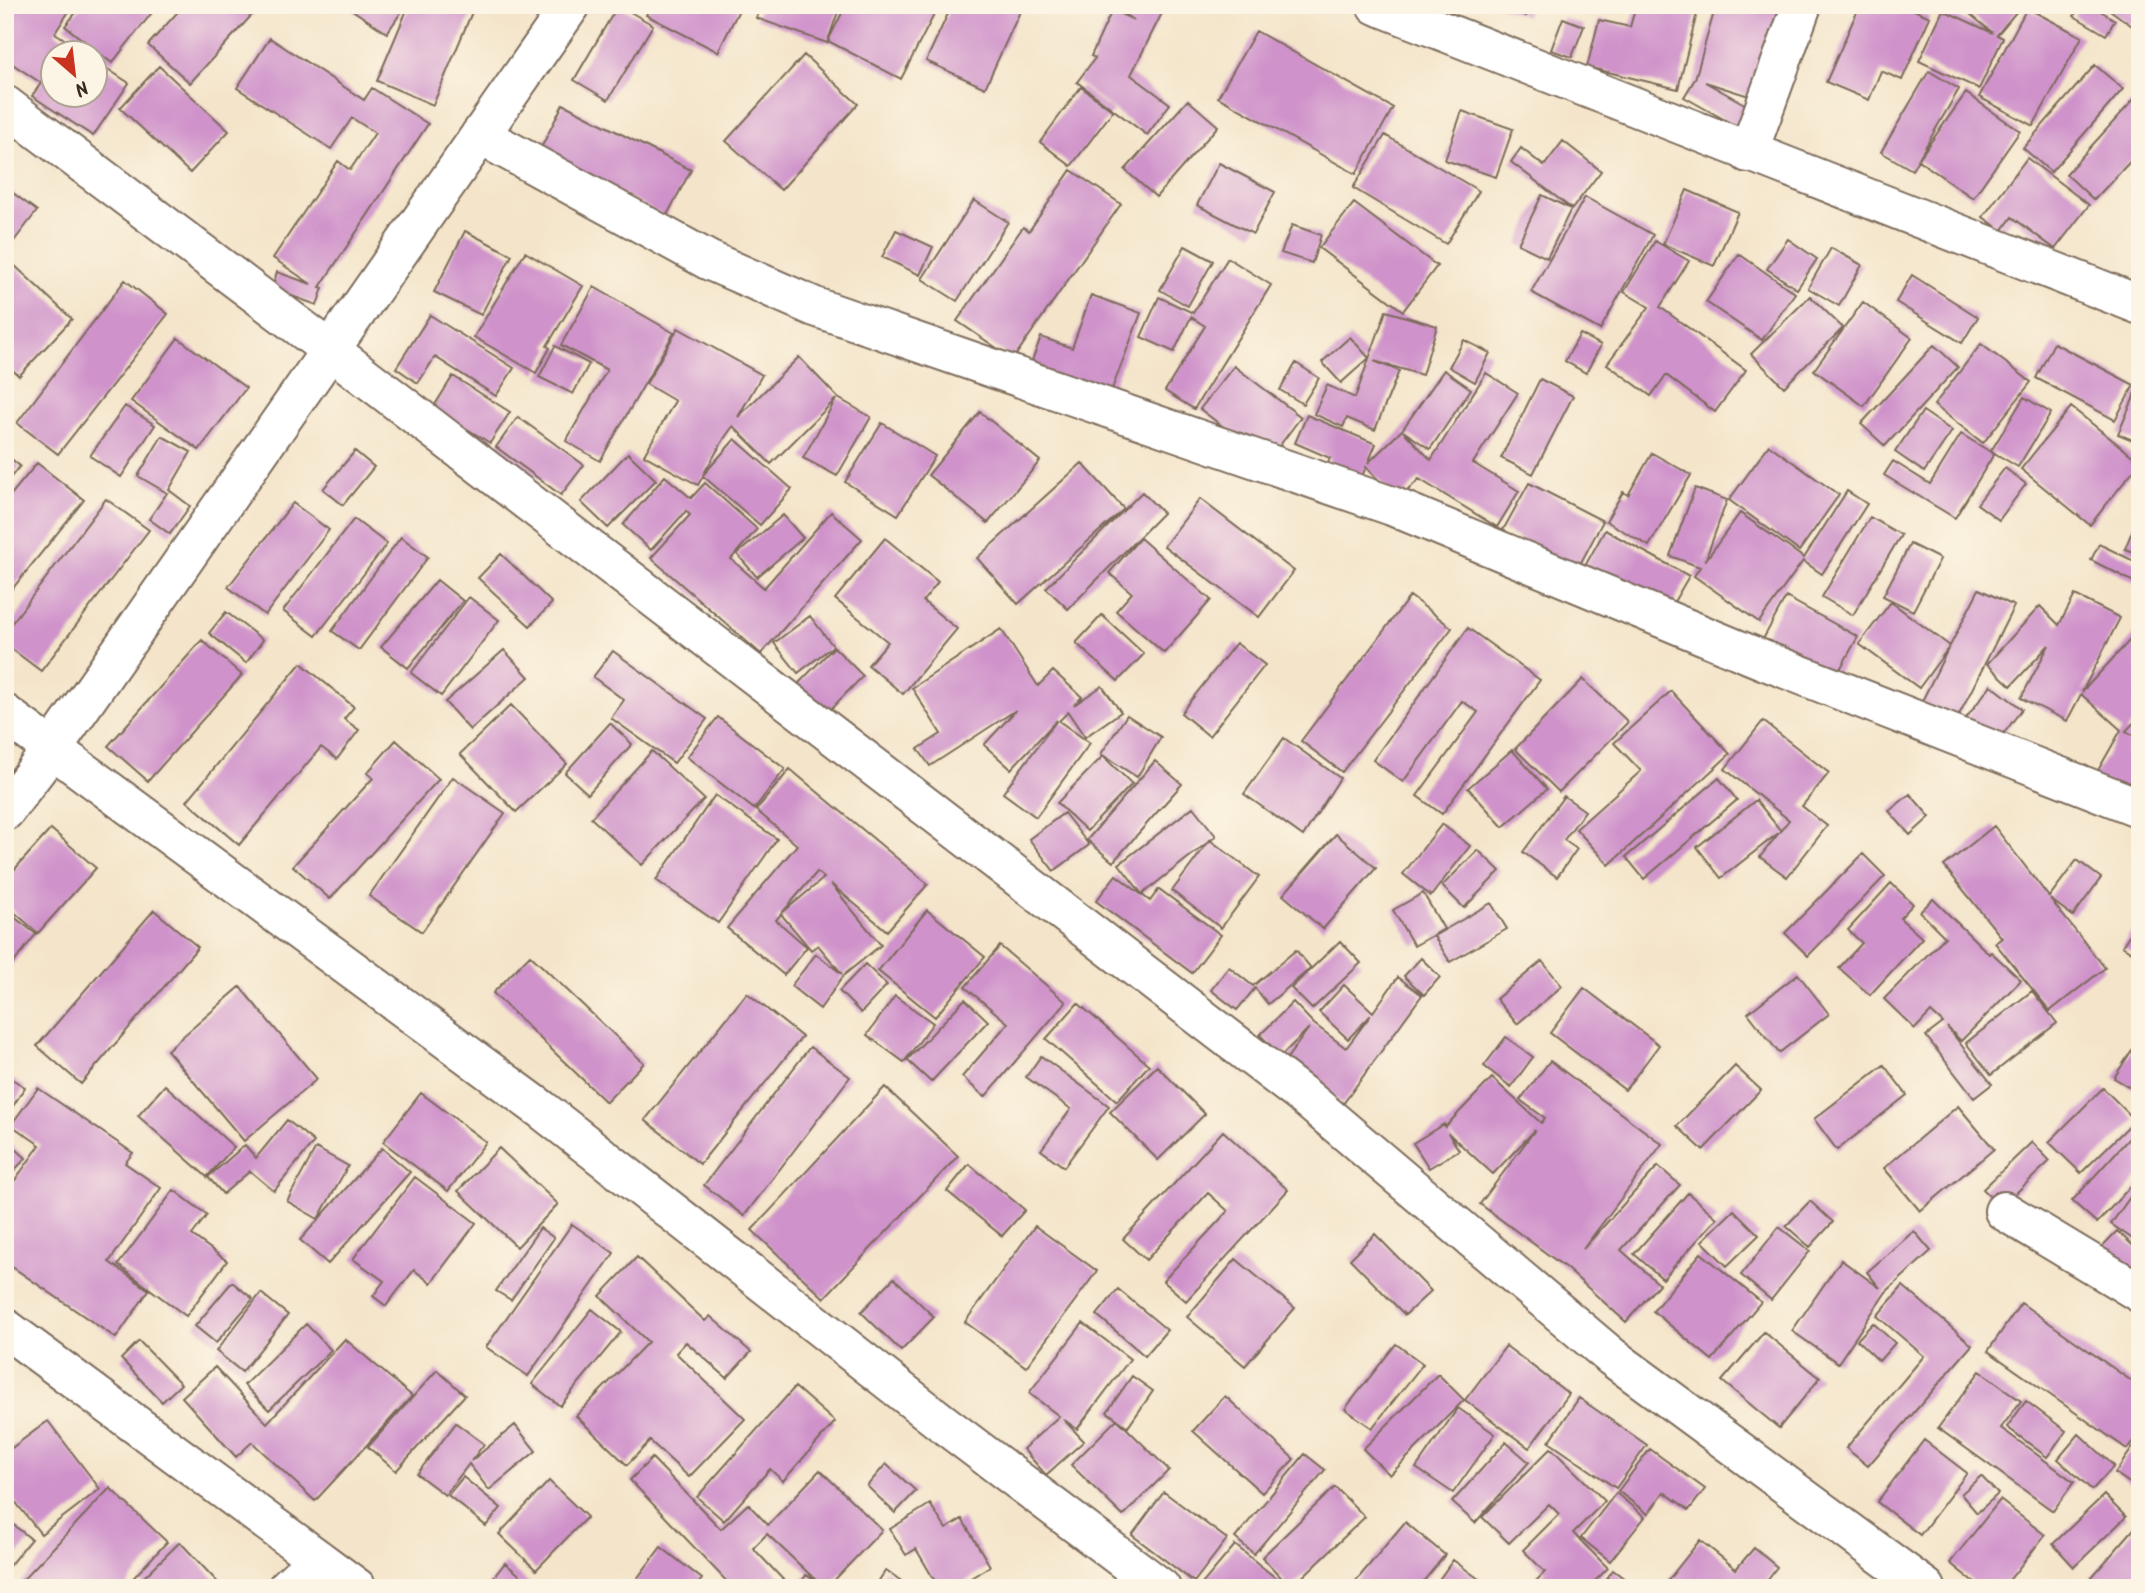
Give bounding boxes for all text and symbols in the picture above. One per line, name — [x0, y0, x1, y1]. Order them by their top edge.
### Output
north arrow — [38, 38, 108, 108]
text: N — [69, 71, 93, 103]

